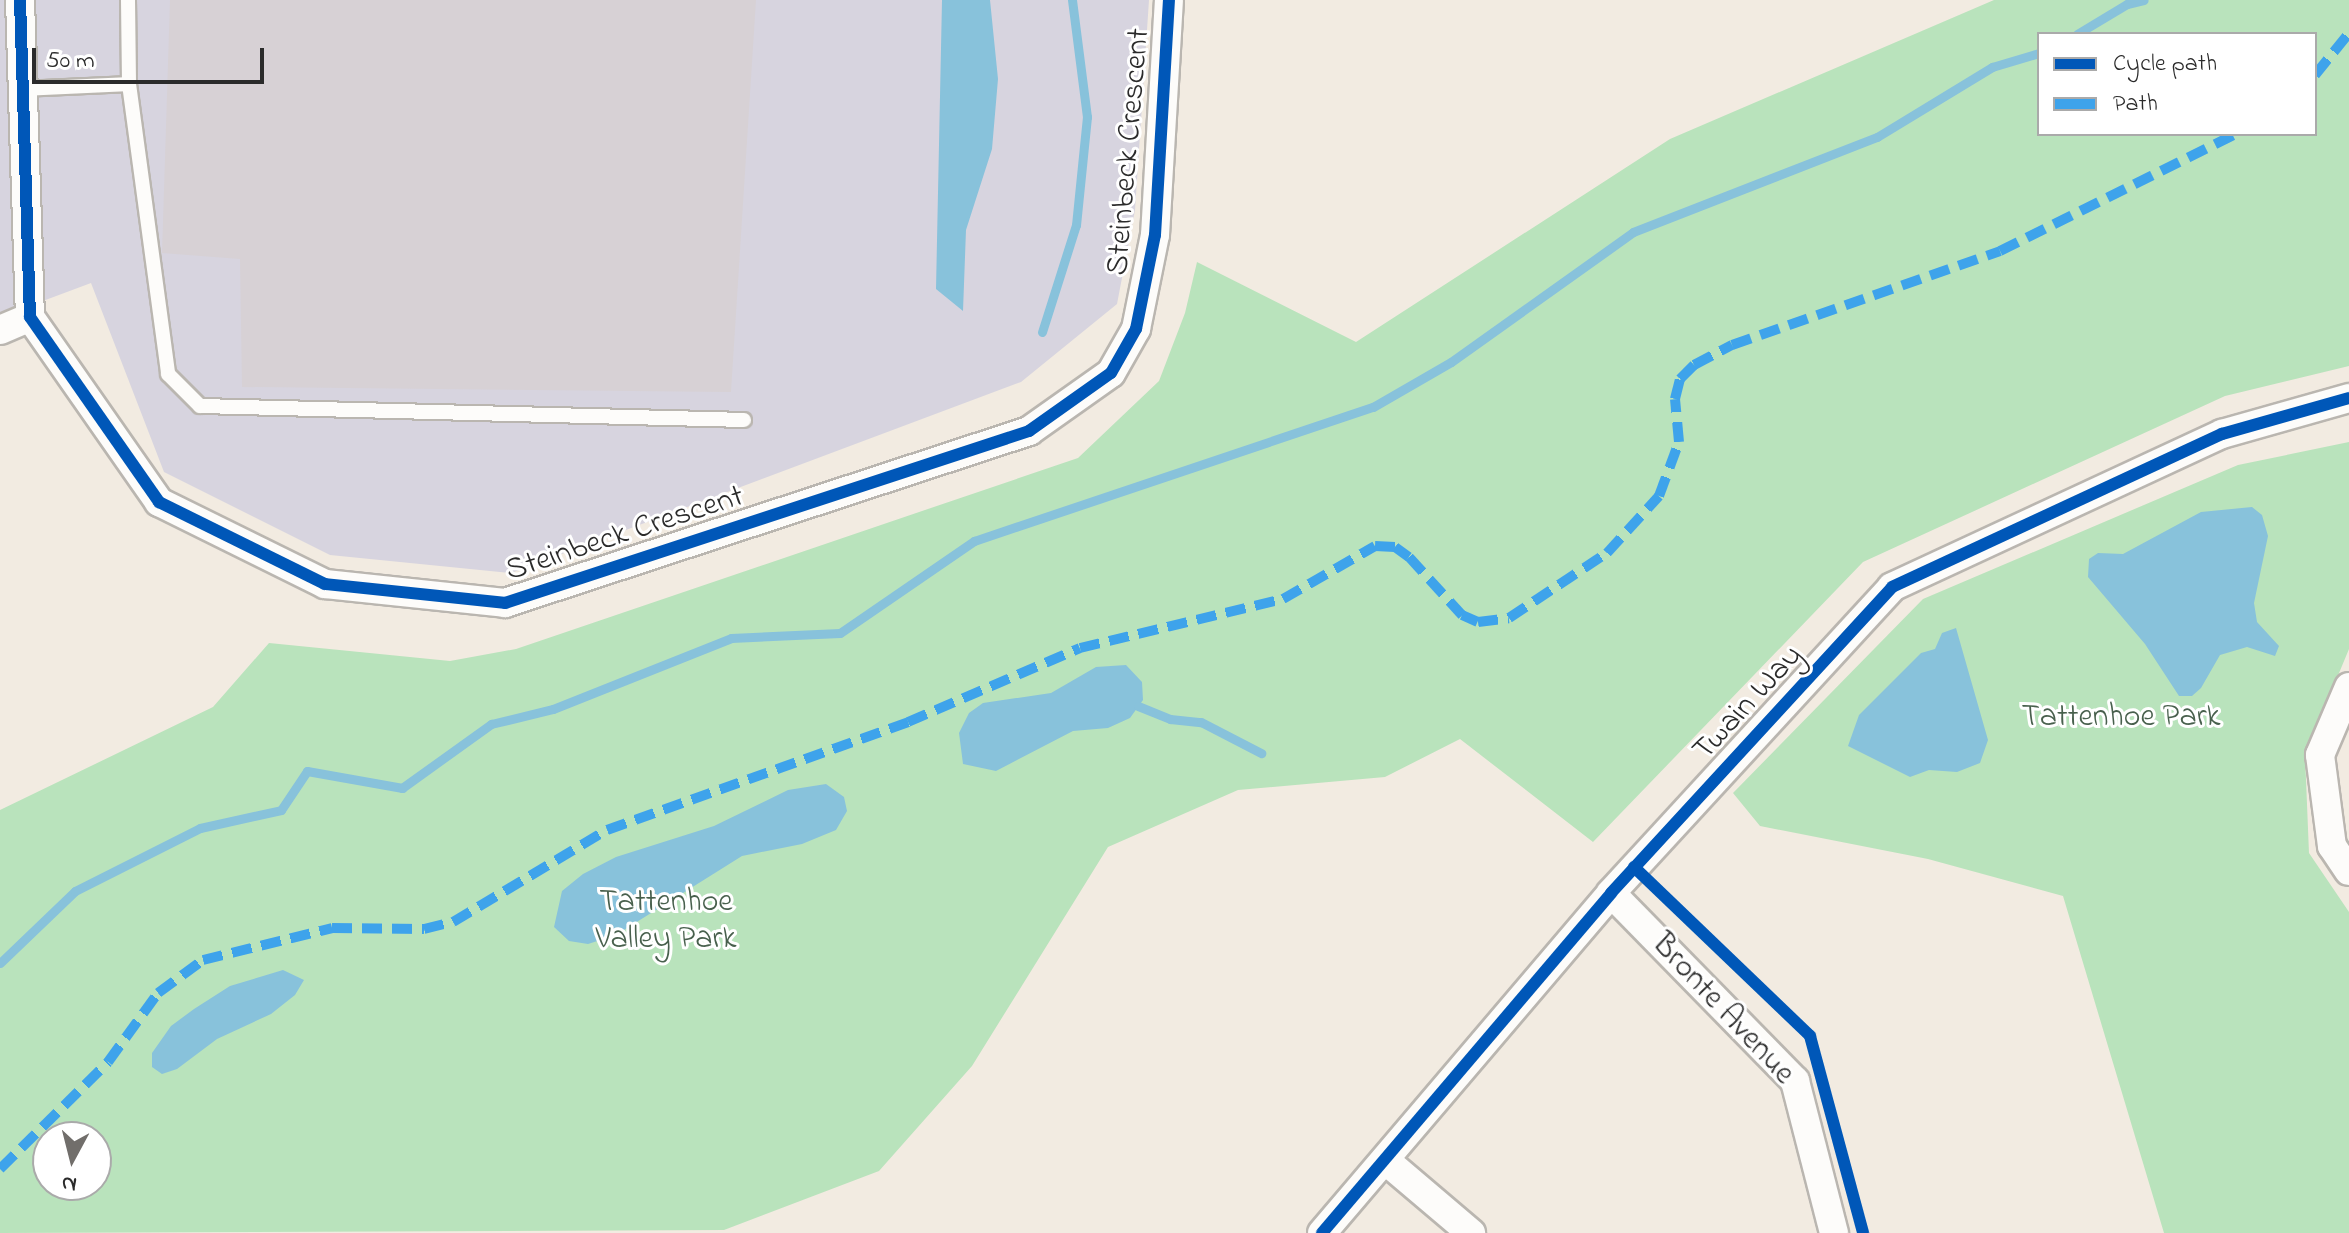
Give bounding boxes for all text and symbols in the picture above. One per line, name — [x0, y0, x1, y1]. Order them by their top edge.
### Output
street label: Steinbeck Crescent — [1100, 27, 1160, 277]
scale bar — [36, 32, 268, 82]
legend — [2037, 32, 2317, 136]
text: 50 m — [46, 44, 95, 79]
text: Cycle path — [2113, 47, 2217, 82]
text: Path — [2113, 87, 2158, 122]
street label: Steinbeck Crescent — [501, 478, 749, 592]
street label: Twain Way — [1686, 638, 1812, 770]
park label: Tattenhoe Park — [2021, 699, 2221, 737]
park label: Tattenhoe Valley Park — [595, 885, 737, 960]
street label: Bronte Avenue — [1642, 926, 1802, 1094]
north arrow — [32, 1121, 112, 1201]
text: N — [60, 1166, 79, 1200]

